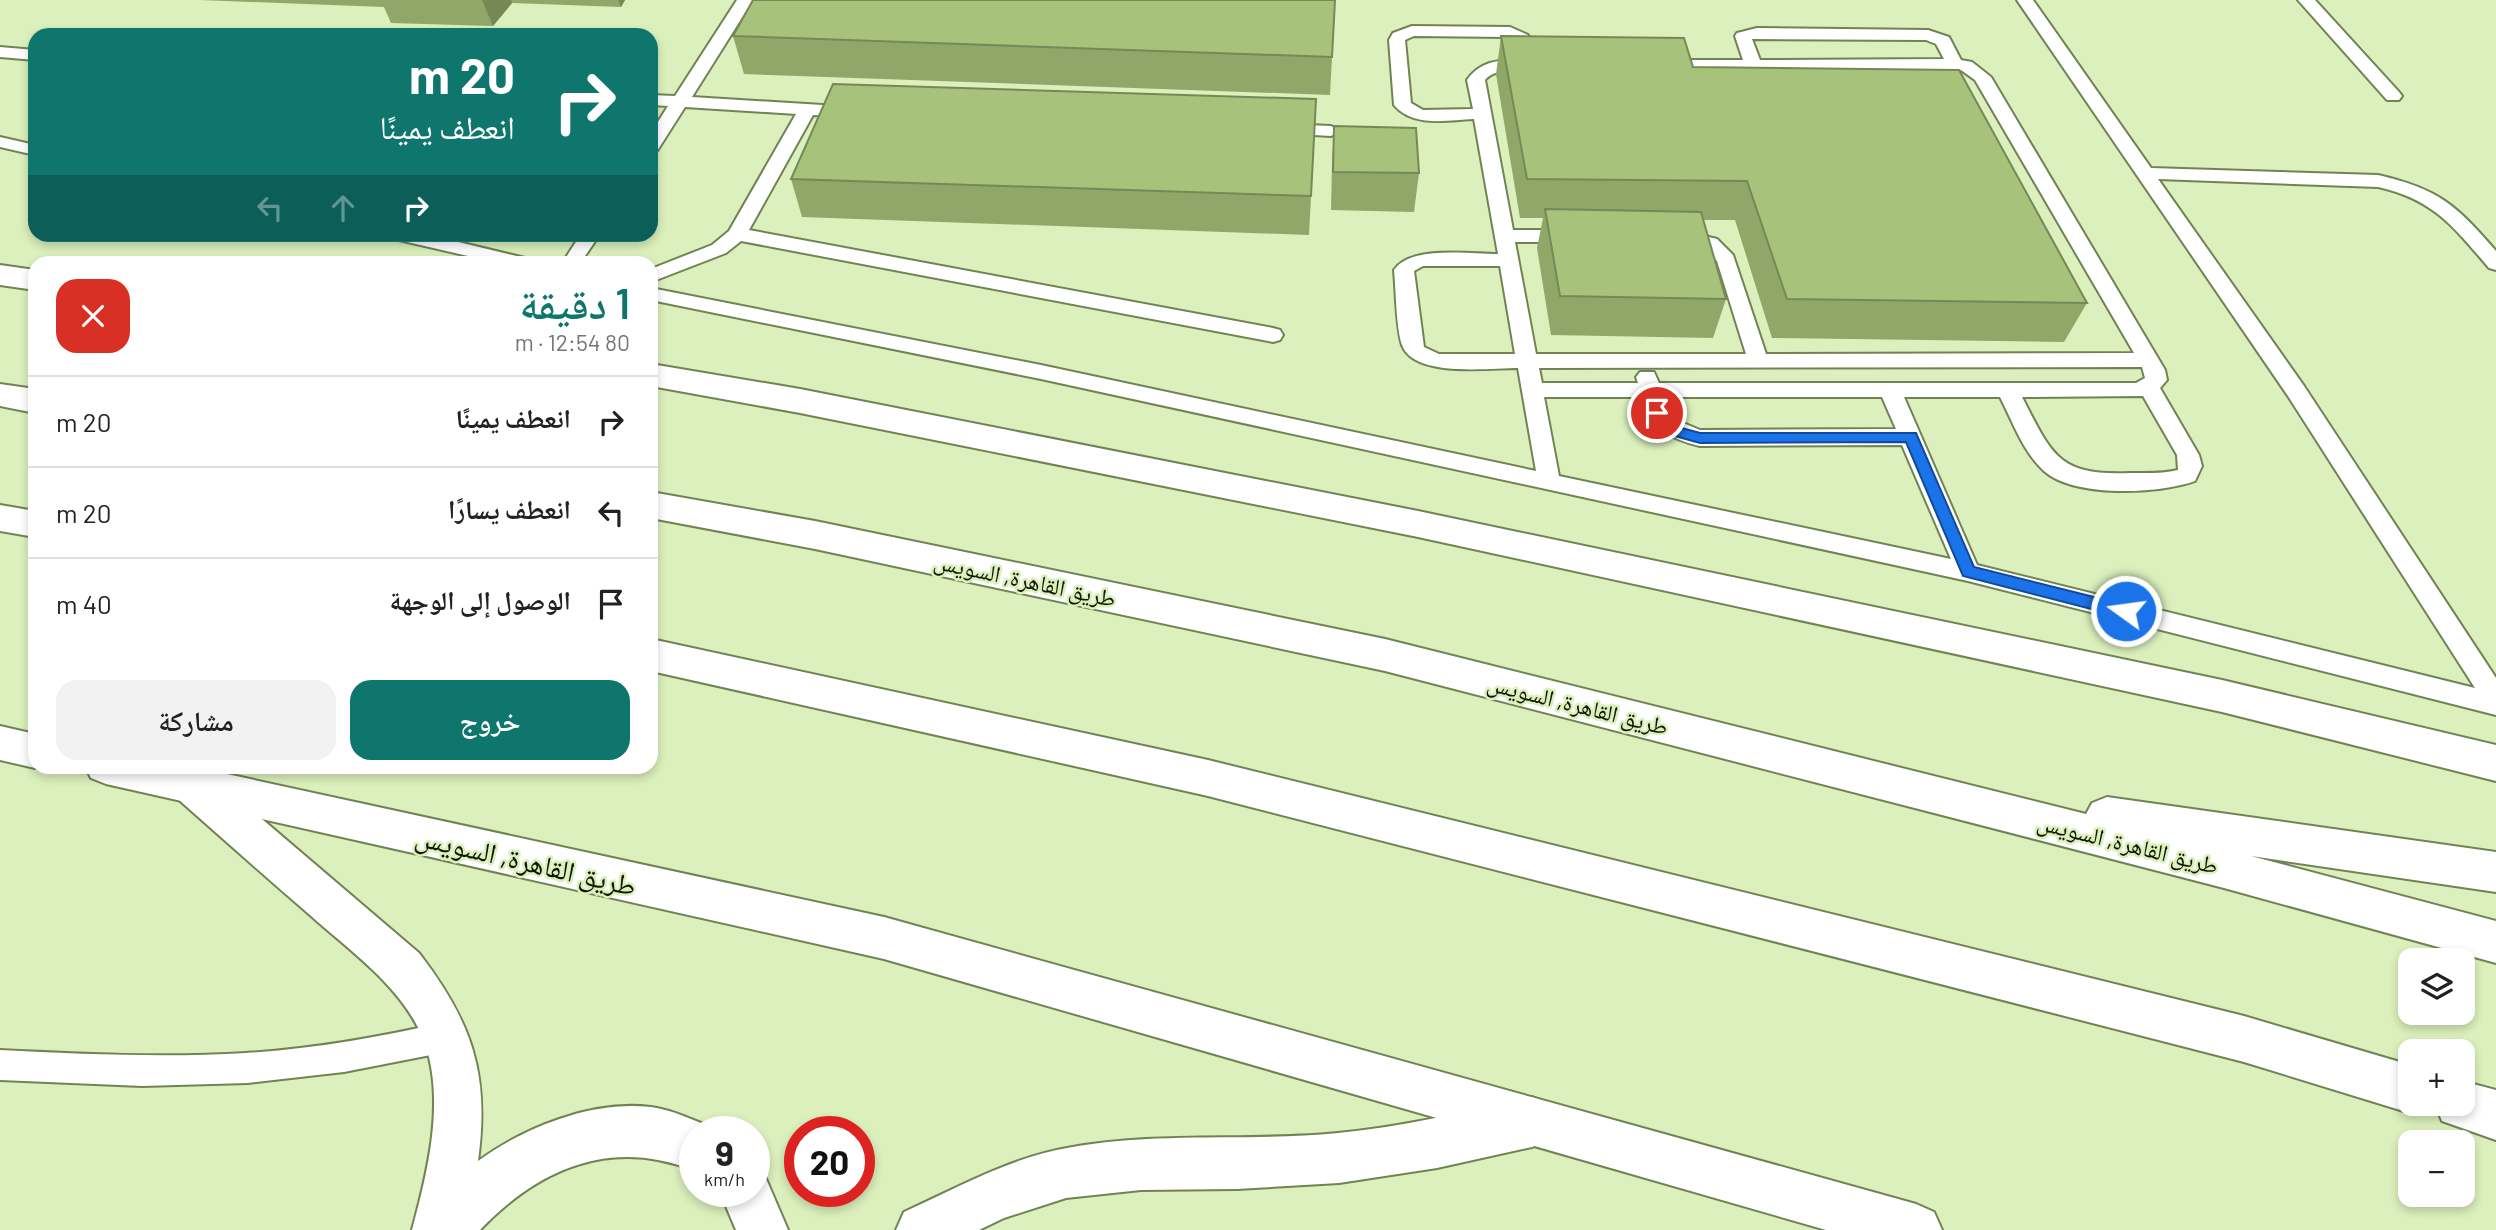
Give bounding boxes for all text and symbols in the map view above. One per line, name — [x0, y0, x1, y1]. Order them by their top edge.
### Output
text: 20 m — [409, 45, 515, 104]
icon: right — [539, 56, 630, 147]
text: انعطف يمينًا — [380, 107, 515, 145]
icon: left — [251, 189, 289, 227]
icon: ahead — [324, 189, 362, 227]
icon: right — [397, 189, 435, 227]
text: 1 دقيقة — [519, 277, 630, 327]
button: close — [56, 279, 130, 353]
text: 80 m · 12:54 — [515, 328, 630, 356]
pin — [1627, 383, 1687, 443]
icon: arrive — [1638, 394, 1676, 432]
text: انعطف يمينًا — [456, 402, 571, 433]
icon: right — [592, 403, 630, 441]
text: 20 m — [56, 406, 111, 437]
text: انعطف يسارًا — [448, 493, 571, 524]
icon: left — [592, 494, 630, 532]
text: 20 m — [56, 497, 111, 528]
street label: طريق القاهرة, السويس — [931, 546, 1119, 613]
position arrow — [2089, 574, 2163, 648]
text: الوصول إلى الوجهة — [390, 584, 571, 615]
icon: arrive — [592, 585, 630, 623]
text: 40 m — [56, 588, 112, 619]
street label: طريق القاهرة, السويس — [1484, 668, 1671, 741]
button: مشاركة — [56, 680, 336, 760]
button: خروج — [350, 680, 630, 760]
street label: طريق القاهرة, السويس — [2034, 807, 2221, 880]
street label: طريق القاهرة, السويس — [412, 818, 640, 904]
map controls — [2398, 948, 2475, 1207]
button: layers — [2398, 948, 2475, 1025]
button: + — [2398, 1039, 2475, 1116]
speed limit sign: 20 — [784, 1116, 875, 1207]
button: − — [2398, 1130, 2475, 1207]
text: 9 — [715, 1131, 734, 1173]
text: km/h — [704, 1168, 745, 1190]

